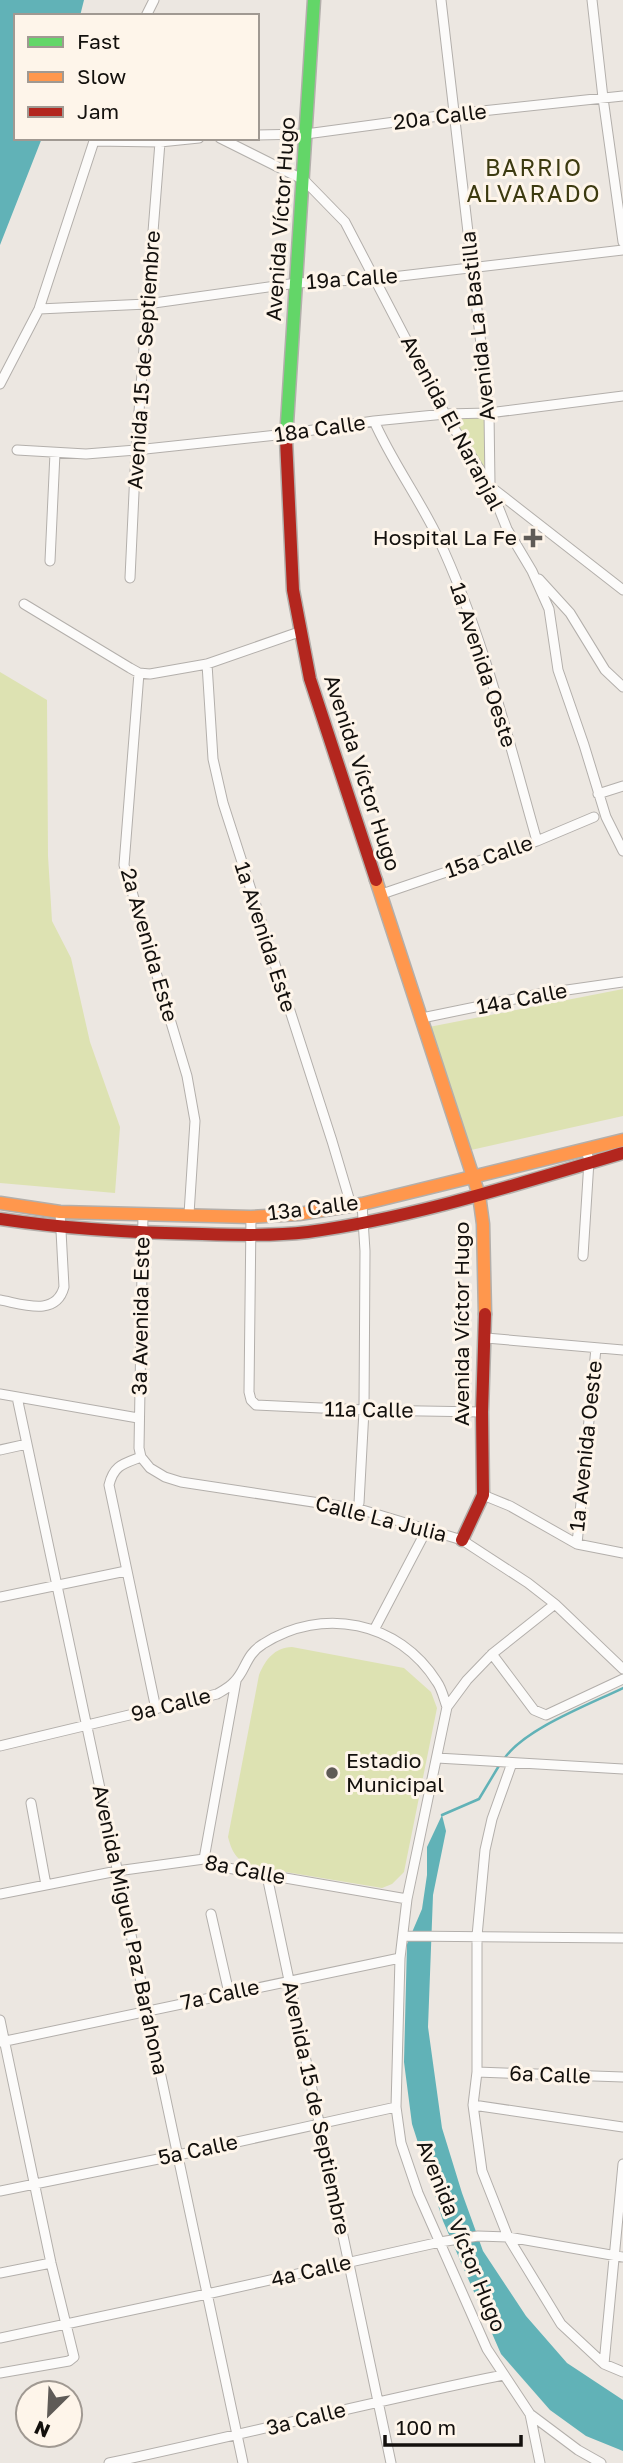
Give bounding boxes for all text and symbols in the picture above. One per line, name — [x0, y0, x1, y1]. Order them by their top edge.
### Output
legend — [14, 14, 259, 140]
text: Fast — [77, 28, 120, 54]
text: Slow — [77, 63, 126, 89]
street label: 20a Calle — [392, 97, 488, 135]
text: Jam — [77, 98, 119, 124]
street label: Avenida Víctor Hugo — [260, 116, 300, 322]
district label: BARRIO ALVARADO — [466, 153, 602, 207]
street label: Avenida 15 de Septiembre — [121, 230, 165, 490]
street label: Avenida La Bastilla — [454, 230, 500, 422]
street label: 19a Calle — [305, 262, 399, 294]
street label: Avenida El Naranjal — [396, 331, 510, 514]
street label: 18a Calle — [273, 409, 367, 447]
place label: Hospital La Fe — [373, 524, 517, 550]
marker: Hospital La Fe — [523, 528, 543, 548]
street label: 1a Avenida Oeste — [445, 579, 523, 750]
street label: Avenida Víctor Hugo — [319, 671, 407, 874]
street label: 15a Calle — [441, 829, 536, 883]
street label: 1a Avenida Este — [229, 858, 303, 1015]
street label: 2a Avenida Este — [116, 865, 184, 1025]
street label: 14a Calle — [474, 977, 569, 1020]
street label: 13a Calle — [266, 1189, 360, 1225]
street label: Avenida Víctor Hugo — [448, 1222, 474, 1426]
street label: 3a Avenida Este — [126, 1236, 154, 1396]
street label: 1a Avenida Oeste — [563, 1359, 607, 1533]
street label: 11a Calle — [324, 1395, 414, 1423]
street label: Calle La Julia — [313, 1489, 450, 1547]
street label: 9a Calle — [128, 1682, 213, 1726]
place label: Estadio Municipal — [346, 1747, 444, 1797]
marker: Estadio Municipal — [324, 1765, 340, 1781]
street label: Avenida Miguel Paz Barahona — [88, 1782, 174, 2077]
street label: 8a Calle — [203, 1848, 288, 1890]
street label: 7a Calle — [178, 1973, 262, 2015]
street label: Avenida 15 de Septiembre — [277, 1978, 357, 2237]
street label: 6a Calle — [509, 2060, 591, 2088]
street label: 5a Calle — [156, 2128, 240, 2170]
street label: Avenida Víctor Hugo — [412, 2136, 512, 2335]
street label: 4a Calle — [268, 2248, 353, 2292]
north arrow — [14, 2379, 84, 2449]
street label: 3a Calle — [263, 2396, 348, 2440]
scale bar — [385, 2404, 522, 2448]
text: 100 m — [396, 2414, 456, 2440]
text: N — [31, 2417, 53, 2443]

